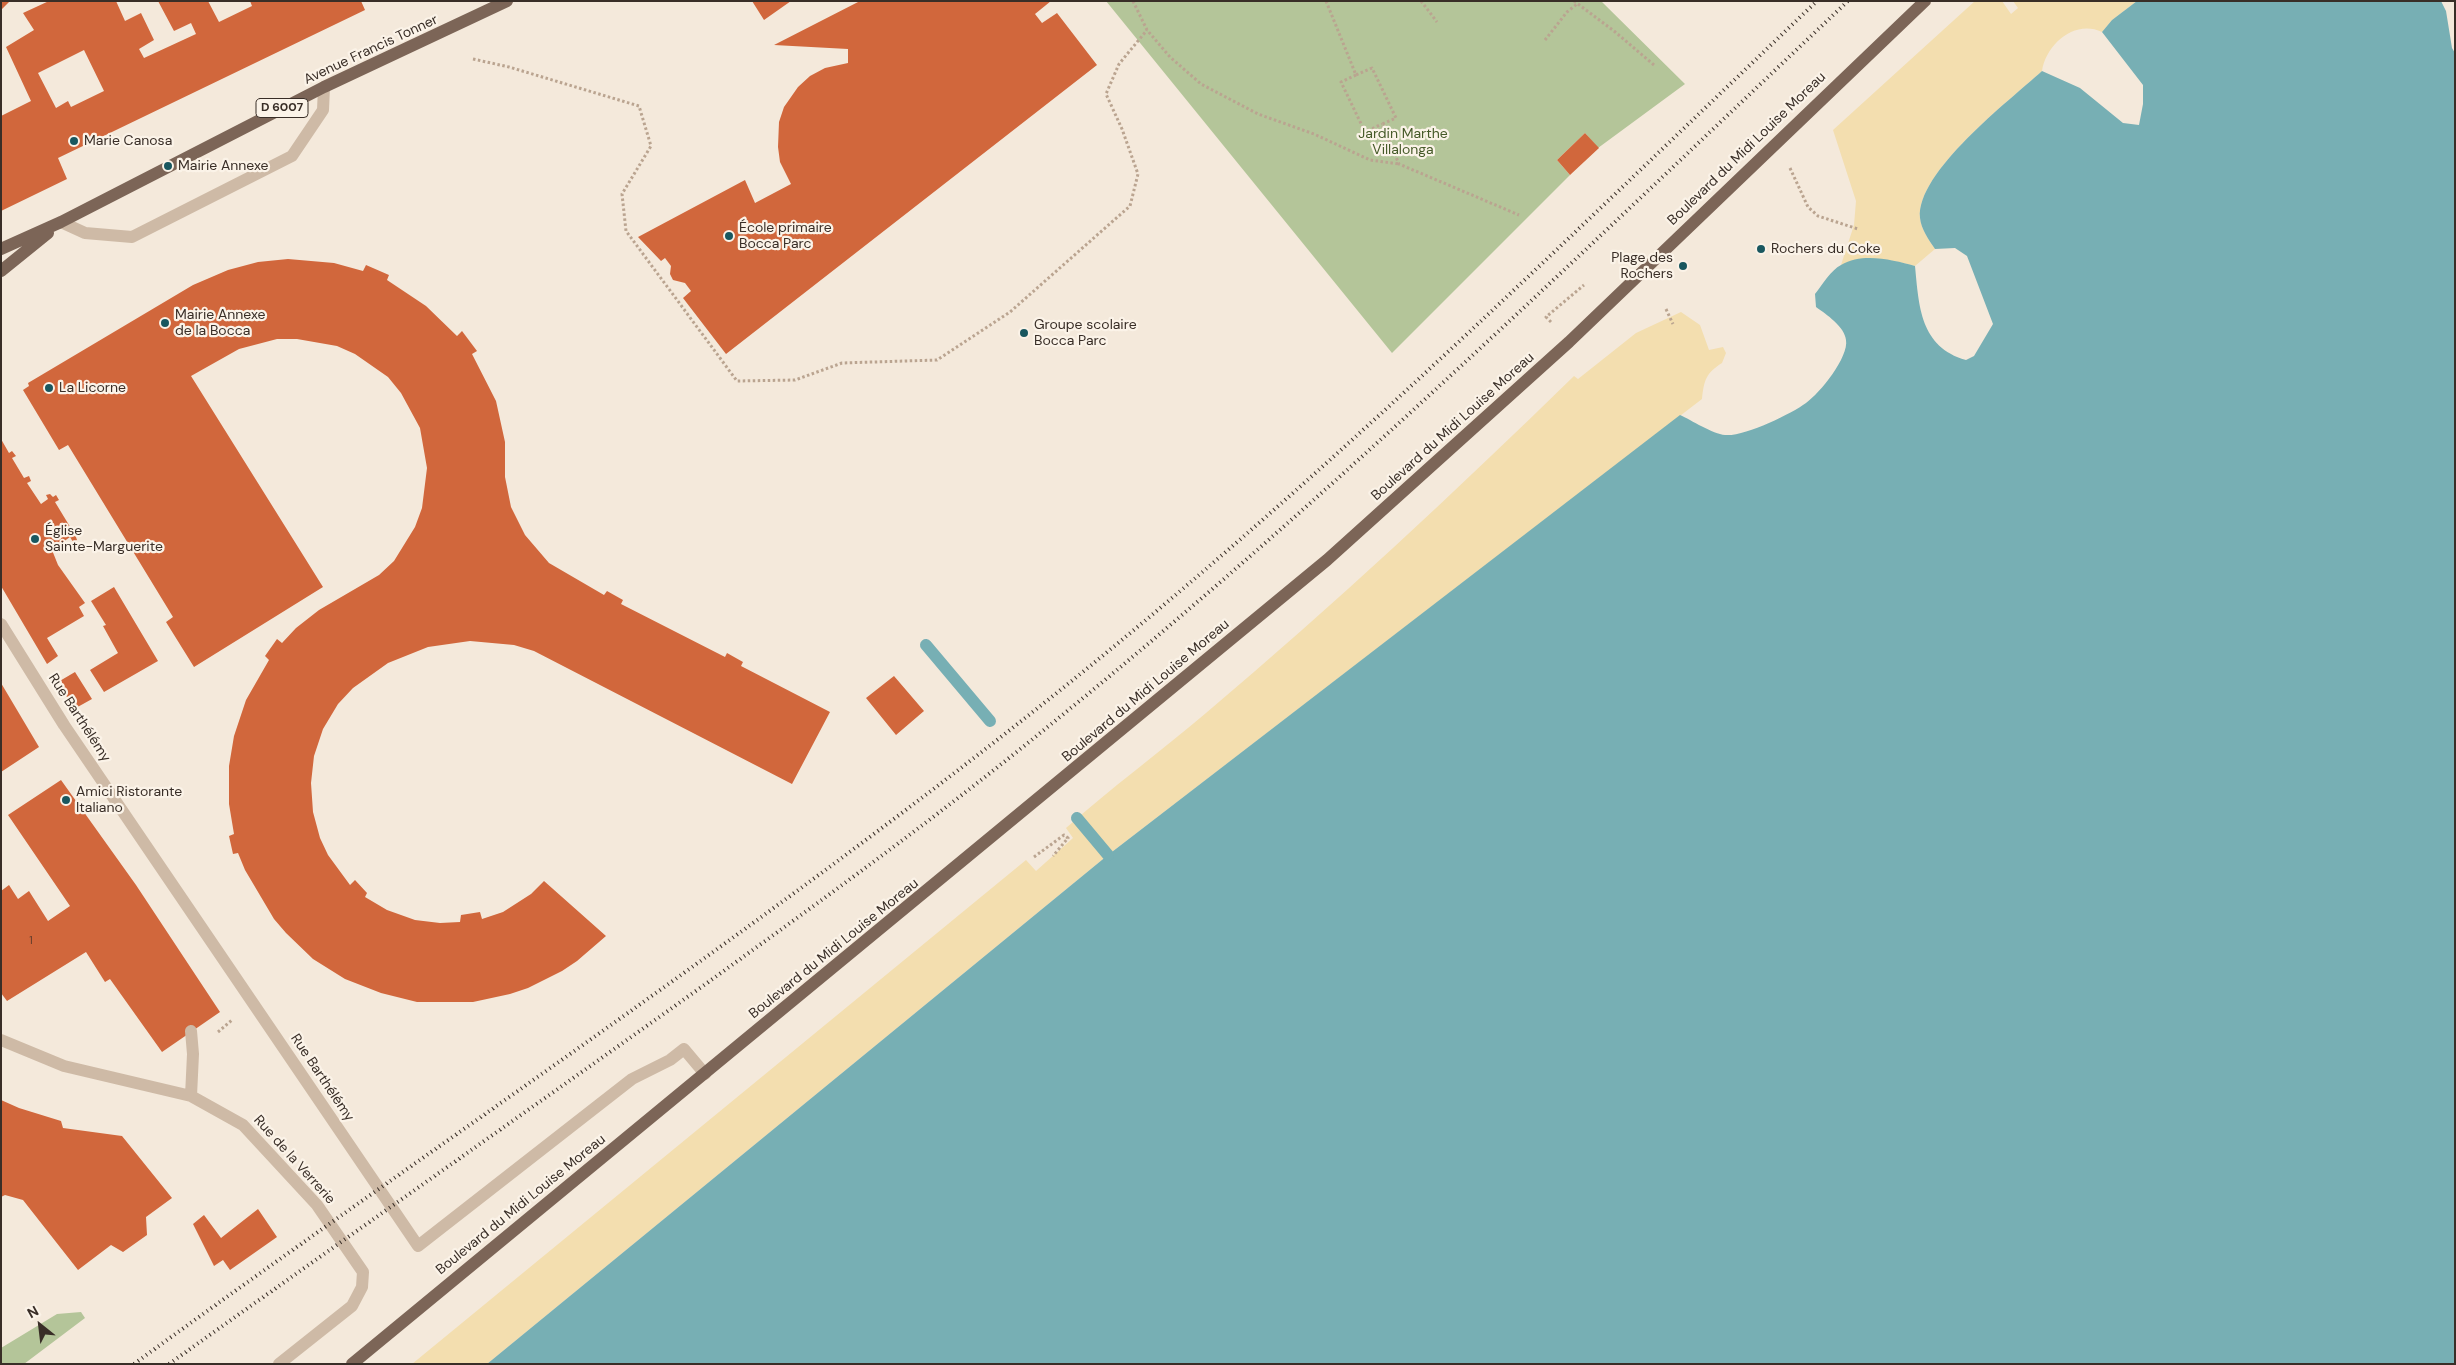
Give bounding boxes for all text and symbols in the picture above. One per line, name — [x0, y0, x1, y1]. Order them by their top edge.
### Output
street label: Avenue Francis Tonner — [301, 12, 441, 88]
street label: Boulevard du Midi Louise Moreau — [1664, 69, 1830, 229]
road number: D 6007 — [256, 99, 308, 118]
park label: Jardin Marthe Villalonga — [1358, 126, 1448, 158]
place label: Marie Canosa — [84, 133, 172, 149]
marker: Marie Canosa — [68, 135, 80, 147]
place label: Mairie Annexe — [178, 158, 269, 174]
marker: Mairie Annexe — [162, 160, 174, 172]
place label: École primaire Bocca Parc — [739, 220, 832, 252]
marker: École primaire Bocca Parc — [723, 230, 735, 242]
place label: Rochers du Coke — [1771, 241, 1881, 257]
marker: Rochers du Coke — [1755, 243, 1767, 255]
place label: Plage des Rochers — [1611, 250, 1673, 282]
marker: Plage des Rochers — [1677, 260, 1689, 272]
place label: Mairie Annexe de la Bocca — [175, 307, 266, 340]
marker: Mairie Annexe de la Bocca — [159, 317, 171, 329]
place label: Groupe scolaire Bocca Parc — [1034, 317, 1137, 350]
marker: Groupe scolaire Bocca Parc — [1018, 327, 1030, 339]
street label: Boulevard du Midi Louise Moreau — [1368, 349, 1538, 505]
place label: La Licorne — [59, 380, 126, 396]
marker: La Licorne — [43, 382, 55, 394]
place label: Église Sainte-Marguerite — [45, 523, 163, 556]
marker: Église Sainte-Marguerite — [29, 533, 41, 545]
street label: Boulevard du Midi Louise Moreau — [1059, 616, 1233, 766]
street label: Rue Barthélémy — [44, 671, 114, 765]
place label: Amici Ristorante Italiano — [76, 784, 182, 816]
marker: Amici Ristorante Italiano — [60, 794, 72, 806]
street label: Boulevard du Midi Louise Moreau — [746, 875, 922, 1023]
house number: 1 — [29, 934, 33, 948]
street label: Rue Barthélémy — [287, 1031, 357, 1125]
street label: Rue de la Verrerie — [250, 1112, 338, 1208]
street label: Boulevard du Midi Louise Moreau — [433, 1131, 609, 1279]
north arrow — [15, 1300, 65, 1350]
text: N — [24, 1302, 42, 1322]

